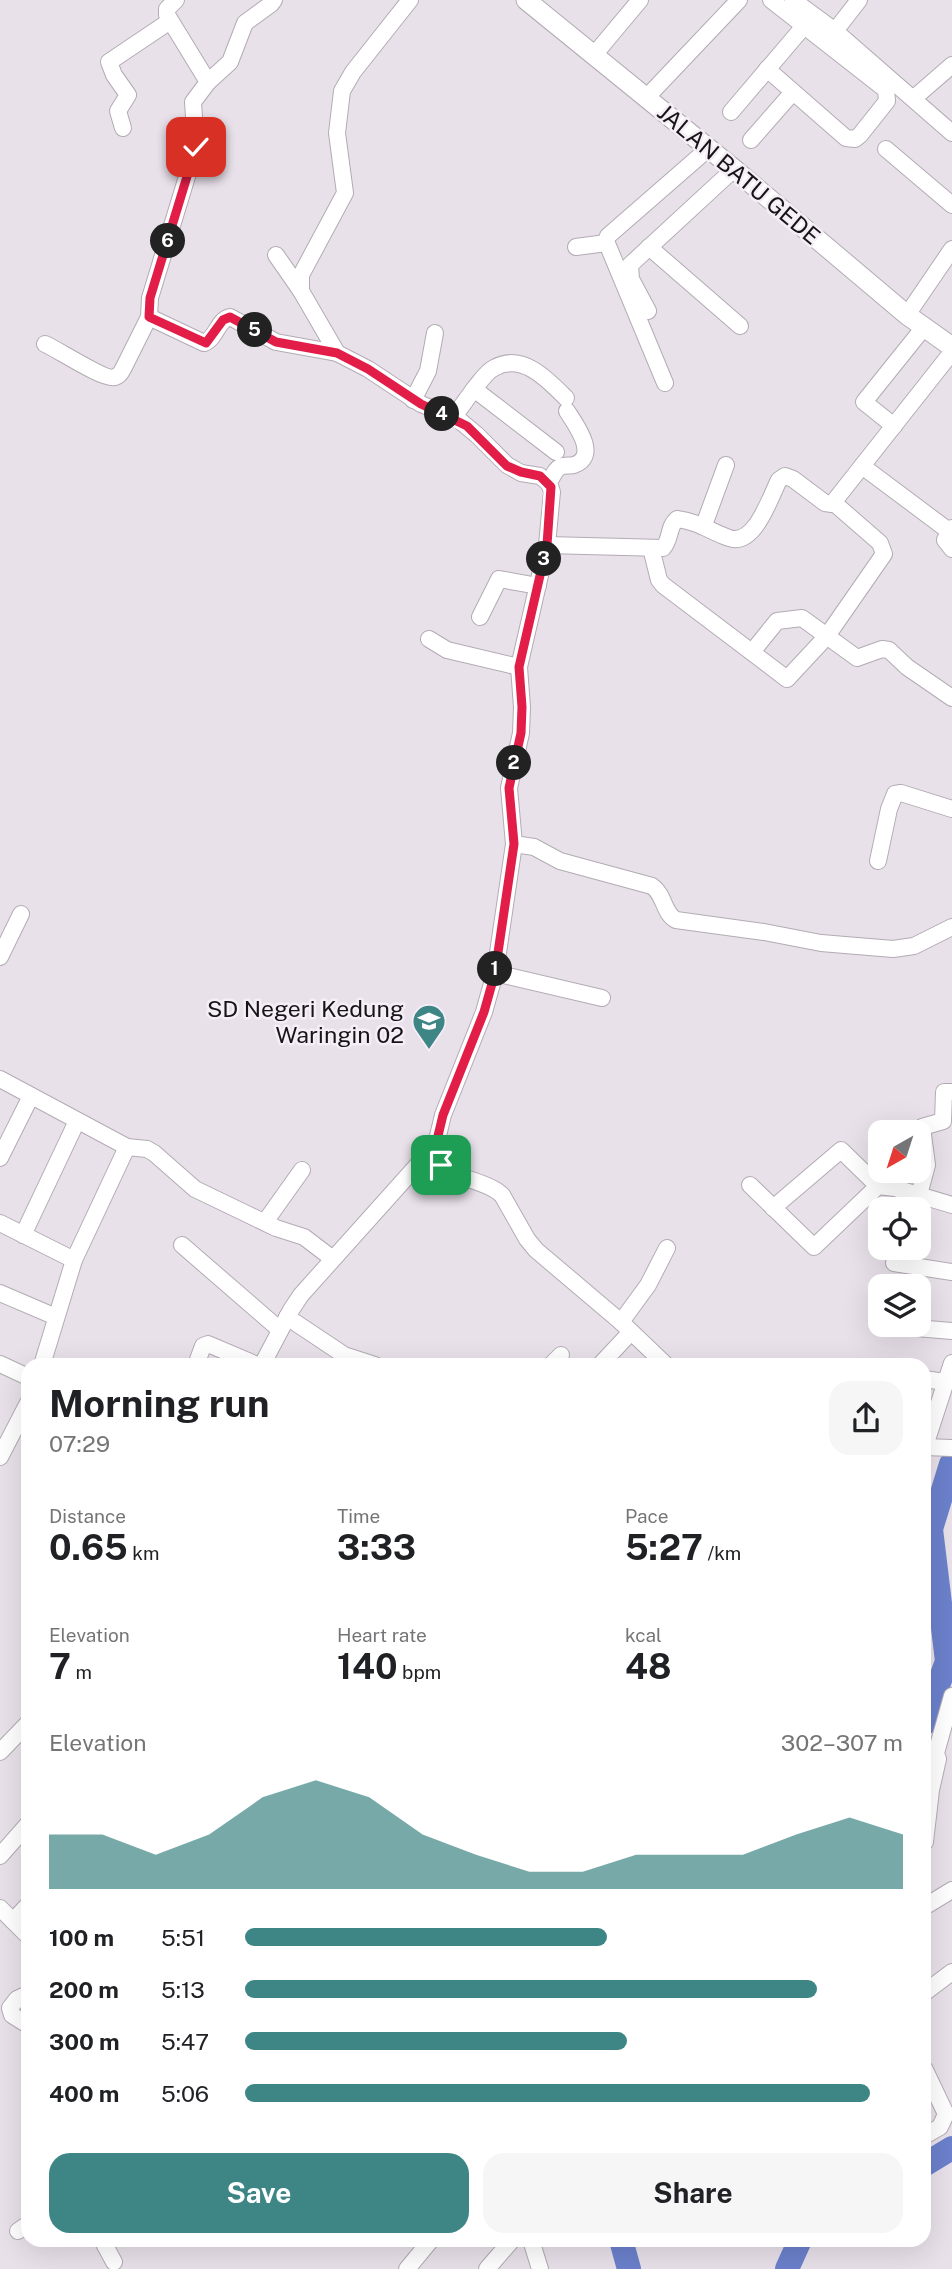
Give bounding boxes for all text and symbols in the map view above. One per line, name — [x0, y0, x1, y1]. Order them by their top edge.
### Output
street label: JALAN BATU GEDE — [652, 98, 826, 250]
pin — [166, 117, 226, 177]
icon: check — [177, 128, 215, 166]
pin: 6 — [150, 224, 186, 258]
text: 6 — [161, 229, 174, 251]
pin: 5 — [238, 312, 272, 348]
text: 5 — [248, 318, 261, 340]
pin: 4 — [424, 396, 460, 432]
text: 4 — [435, 402, 448, 424]
pin: 3 — [526, 542, 562, 576]
text: 3 — [537, 547, 550, 569]
pin: 2 — [496, 746, 532, 780]
text: 2 — [507, 751, 520, 773]
pin: 1 — [477, 951, 512, 986]
text: 1 — [490, 957, 499, 979]
place label: SD Negeri Kedung Waringin 02 — [207, 995, 404, 1048]
school or university icon: SD Negeri Kedung Waringin 02 — [410, 1002, 448, 1051]
north arrow — [868, 1120, 931, 1183]
map controls — [868, 1120, 931, 1337]
pin — [411, 1135, 471, 1195]
icon: arrive — [422, 1146, 460, 1184]
button: locate — [868, 1197, 931, 1260]
button: layers — [868, 1274, 931, 1337]
text: Morning run — [49, 1381, 270, 1426]
button: share — [829, 1381, 903, 1455]
text: 07:29 — [49, 1430, 110, 1457]
text: Distance — [49, 1505, 126, 1527]
text: Time — [337, 1505, 380, 1527]
text: Pace — [625, 1505, 668, 1527]
text: 0.65 — [49, 1527, 128, 1568]
text: 3:33 — [337, 1527, 416, 1568]
text: 5:27 — [625, 1527, 703, 1568]
text: km — [128, 1542, 159, 1564]
text: /km — [703, 1542, 741, 1564]
text: Elevation — [49, 1624, 130, 1646]
text: Heart rate — [337, 1624, 427, 1646]
text: kcal — [625, 1624, 662, 1646]
text: 7 — [49, 1646, 71, 1687]
text: 140 — [337, 1646, 398, 1687]
text: 48 — [625, 1646, 671, 1687]
text: m — [71, 1661, 92, 1683]
text: bpm — [398, 1661, 441, 1683]
text: Elevation — [49, 1729, 147, 1756]
text: 302–307 m — [781, 1729, 903, 1756]
text: 100 m — [49, 1924, 114, 1951]
text: 5:51 — [161, 1924, 205, 1951]
text: 200 m — [49, 1976, 119, 2003]
text: 5:13 — [161, 1976, 205, 2003]
text: 300 m — [49, 2028, 120, 2055]
text: 5:47 — [161, 2028, 209, 2055]
text: 400 m — [49, 2080, 119, 2107]
text: 5:06 — [161, 2080, 209, 2107]
button: Save — [49, 2153, 469, 2233]
button: Share — [483, 2153, 903, 2233]

